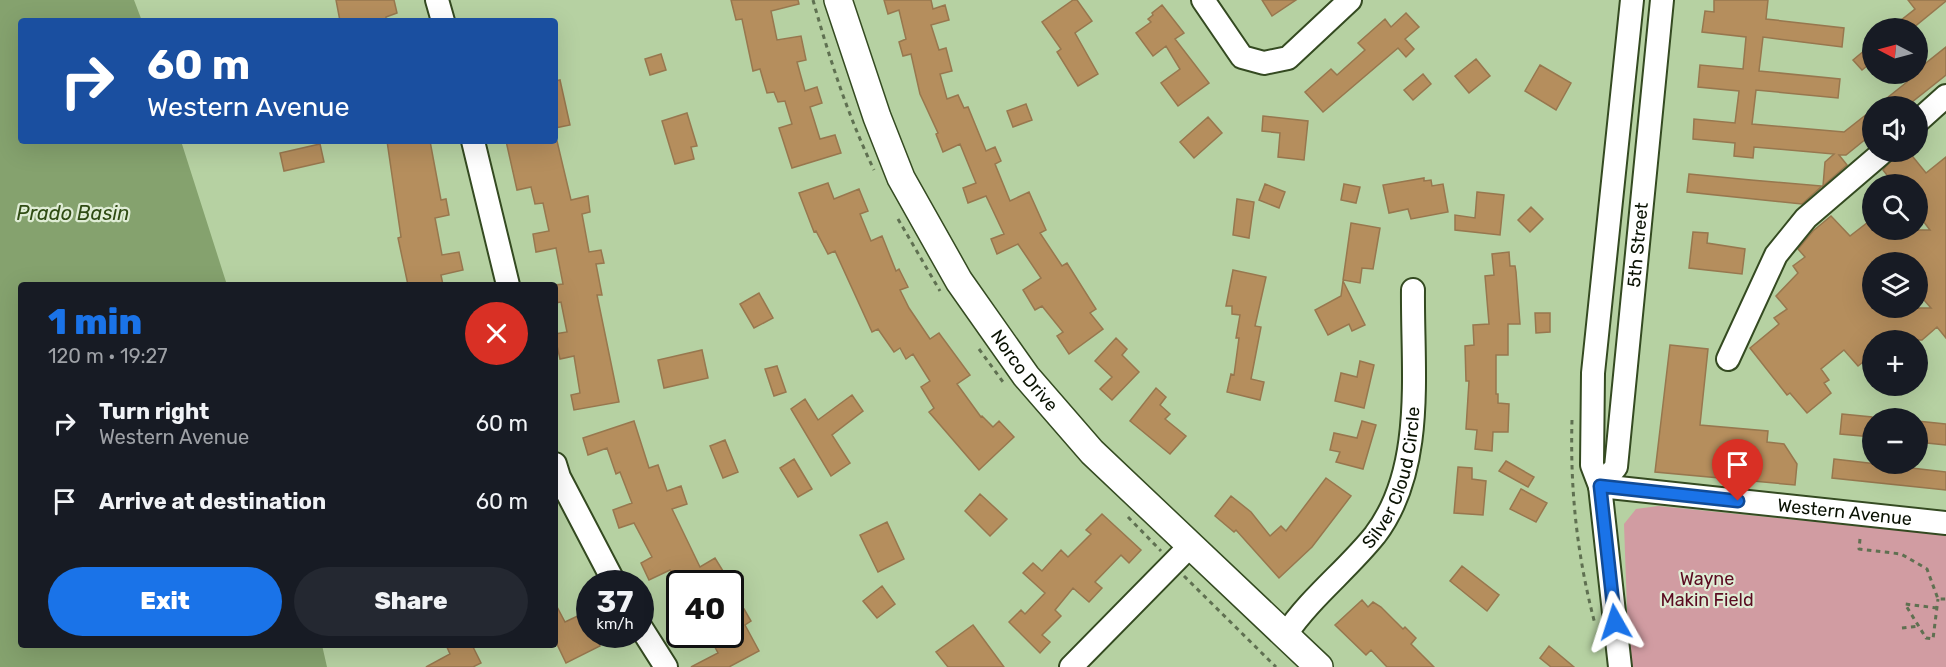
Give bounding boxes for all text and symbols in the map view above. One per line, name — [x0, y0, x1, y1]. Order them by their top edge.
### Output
north arrow — [1862, 18, 1928, 84]
map controls — [1862, 18, 1928, 474]
text: 60 m — [147, 40, 250, 90]
icon: right — [48, 42, 126, 120]
text: Western Avenue — [147, 91, 350, 123]
button: sound — [1862, 96, 1928, 162]
button: search — [1862, 174, 1928, 240]
water label: Prado Basin — [17, 201, 129, 225]
street label: 5th Street — [1623, 201, 1653, 288]
button: layers — [1862, 252, 1928, 318]
text: 1 min — [48, 300, 142, 343]
button: close — [465, 302, 528, 365]
street label: Norco Drive — [986, 325, 1063, 416]
button: + — [1862, 330, 1928, 396]
text: 120 m · 19:27 — [48, 344, 168, 368]
text: Turn right — [99, 398, 209, 425]
street label: Silver Cloud Circle — [1357, 406, 1424, 553]
icon: right — [48, 407, 81, 440]
button: − — [1862, 408, 1928, 474]
text: 60 m — [476, 410, 528, 437]
text: Western Avenue — [99, 425, 249, 449]
pin — [1712, 439, 1763, 501]
icon: arrive — [1721, 448, 1754, 481]
icon: arrive — [48, 485, 81, 518]
text: Arrive at destination — [99, 488, 326, 515]
text: 60 m — [476, 488, 528, 515]
street label: Western Avenue — [1776, 494, 1913, 530]
button: Exit — [48, 567, 282, 636]
button: Share — [294, 567, 528, 636]
park label: Wayne Makin Field — [1660, 568, 1754, 611]
speed limit sign: 40 — [666, 570, 744, 648]
text: 37 — [597, 584, 633, 620]
position arrow — [1583, 590, 1647, 654]
text: km/h — [596, 615, 634, 633]

